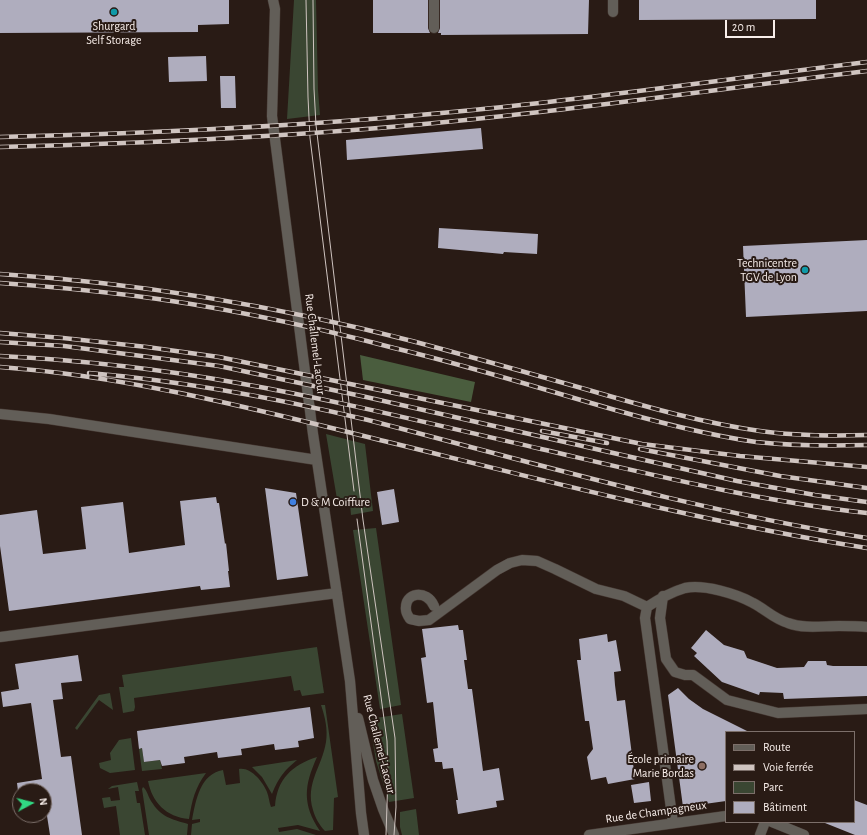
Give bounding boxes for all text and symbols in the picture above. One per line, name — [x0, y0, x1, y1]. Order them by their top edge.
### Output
marker: Shurgard Self Storage — [109, 7, 119, 17]
scale bar — [727, 12, 777, 38]
place label: Shurgard Self Storage — [86, 19, 142, 47]
text: 20 m — [732, 21, 755, 33]
place label: Technicentre TGV de Lyon — [737, 256, 797, 284]
marker: Technicentre TGV de Lyon — [800, 265, 810, 275]
street label: Rue Challemel-Lacour — [302, 293, 328, 395]
place label: D & M Coiffure — [301, 495, 370, 509]
marker: D & M Coiffure — [288, 497, 298, 507]
street label: Rue Challemel-Lacour — [360, 693, 398, 795]
legend — [725, 731, 855, 823]
text: Route — [763, 741, 790, 753]
place label: École primaire Marie Bordas — [627, 752, 694, 780]
marker: École primaire Marie Bordas — [697, 761, 707, 771]
text: Voie ferrée — [763, 761, 813, 773]
text: Parc — [763, 781, 783, 793]
north arrow — [12, 783, 52, 823]
text: N — [37, 797, 49, 806]
street label: Rue de Champagneux — [605, 798, 707, 826]
text: Bâtiment — [763, 801, 807, 813]

